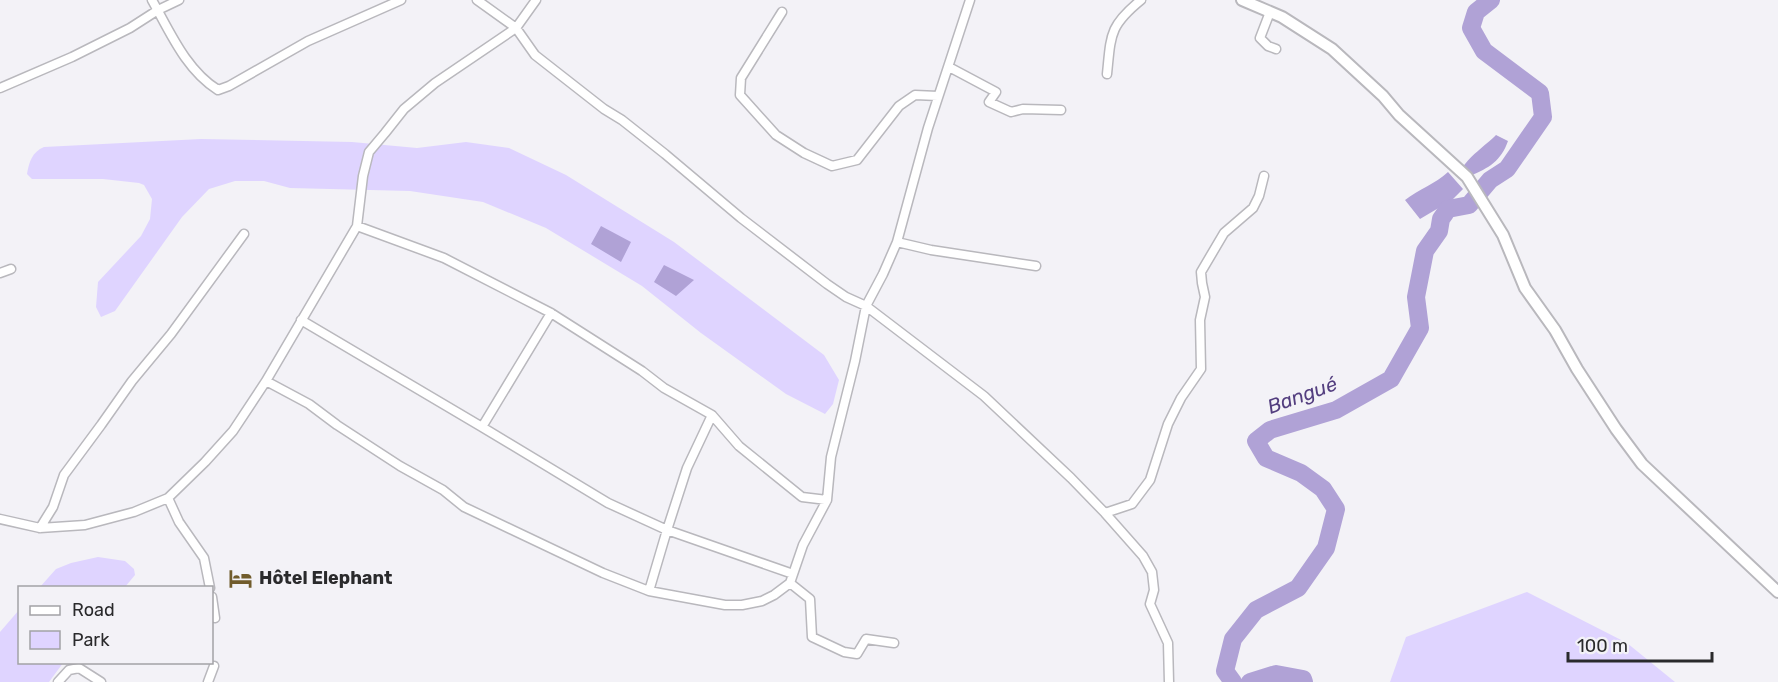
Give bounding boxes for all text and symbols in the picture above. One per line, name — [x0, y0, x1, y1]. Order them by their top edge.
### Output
water label: Bangué — [1264, 371, 1340, 419]
hotel icon: Hôtel Elephant — [228, 565, 254, 591]
place label: Hôtel Elephant — [259, 567, 392, 589]
legend — [18, 586, 213, 664]
text: Road — [72, 599, 115, 621]
scale bar — [1568, 625, 1712, 663]
text: Park — [72, 629, 110, 651]
text: 100 m — [1577, 635, 1628, 657]

